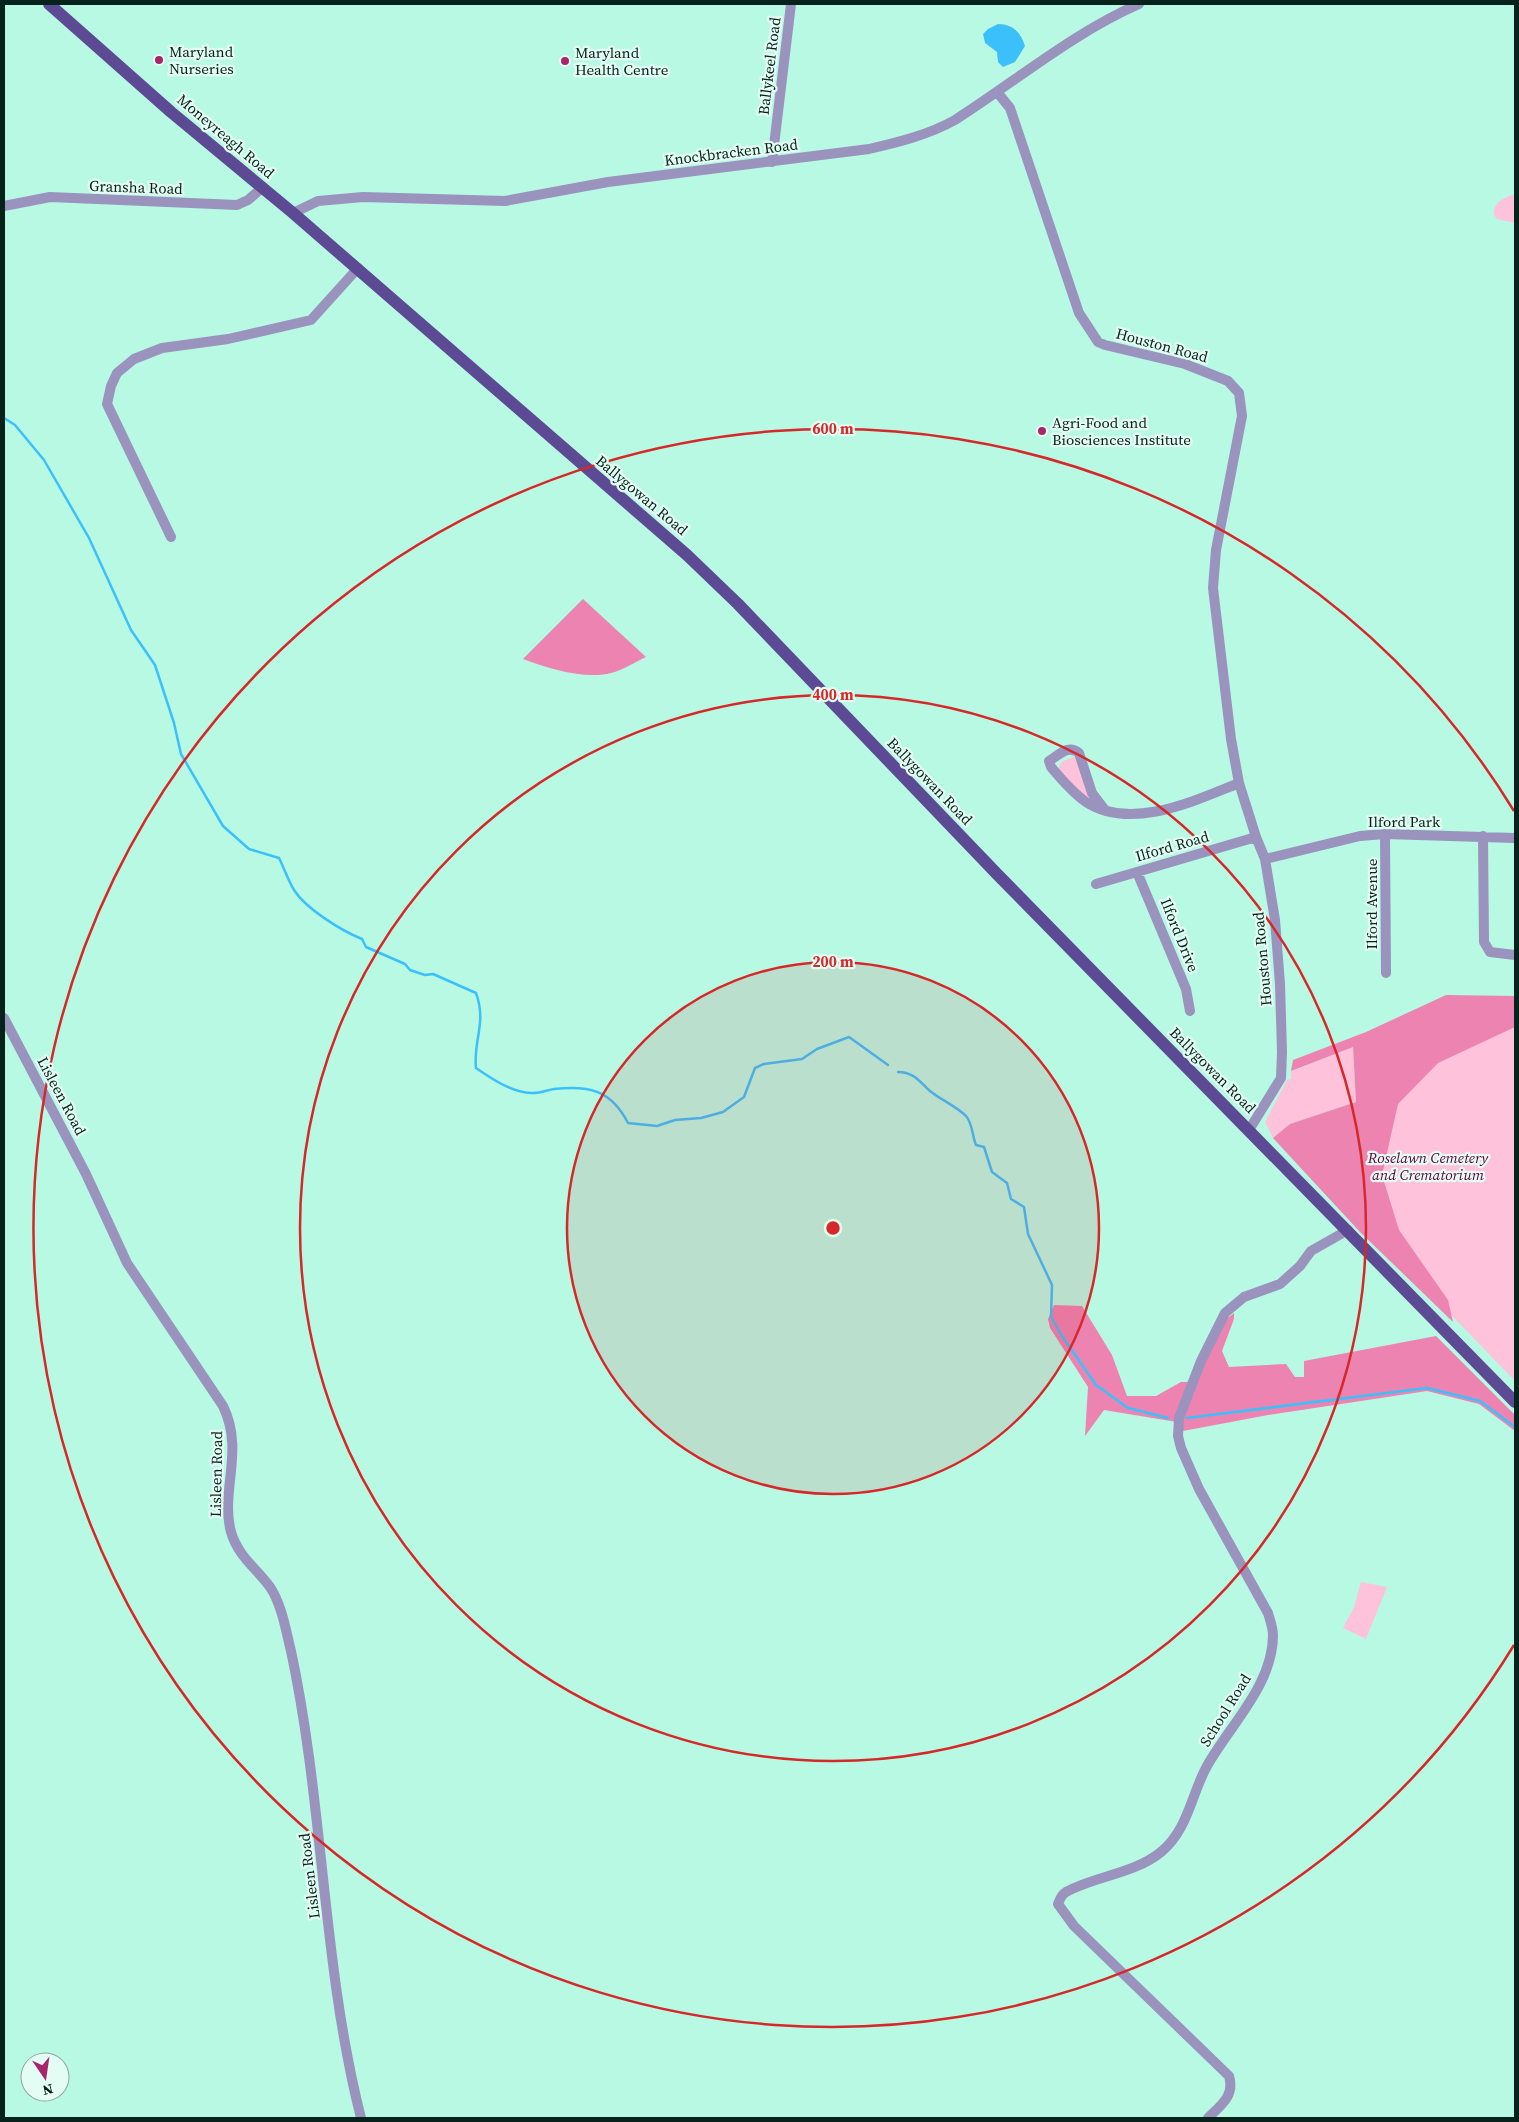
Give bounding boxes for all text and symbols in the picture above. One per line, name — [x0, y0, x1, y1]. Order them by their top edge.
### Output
street label: Ballykeel Road — [753, 15, 785, 116]
place label: Maryland Nurseries — [169, 41, 234, 79]
place label: Maryland Health Centre — [575, 42, 669, 80]
marker: Maryland Nurseries — [153, 54, 165, 66]
marker: Maryland Health Centre — [559, 55, 571, 67]
street label: Moneyreagh Road — [173, 89, 279, 183]
street label: Knockbracken Road — [663, 133, 799, 171]
street label: Gransha Road — [89, 175, 184, 199]
street label: Houston Road — [1114, 323, 1211, 368]
place label: Agri-Food and Biosciences Institute — [1052, 412, 1191, 450]
text: 600 m — [812, 418, 854, 439]
marker: Agri-Food and Biosciences Institute — [1036, 425, 1048, 437]
street label: Ballygowan Road — [591, 450, 693, 540]
text: 400 m — [812, 684, 854, 705]
street label: Ballygowan Road — [883, 733, 978, 830]
street label: Ilford Park — [1368, 811, 1441, 832]
street label: Ilford Road — [1133, 825, 1212, 867]
street label: Ilford Avenue — [1361, 858, 1382, 949]
street label: Ilford Drive — [1156, 895, 1204, 975]
street label: Houston Road — [1247, 910, 1277, 1007]
text: 200 m — [812, 951, 854, 972]
street label: Ballygowan Road — [1165, 1022, 1261, 1118]
street label: Lisleen Road — [33, 1053, 92, 1139]
park label: Roselawn Cemetery and Crematorium — [1367, 1147, 1489, 1185]
centre of rings — [824, 1219, 842, 1237]
street label: Lisleen Road — [205, 1430, 227, 1517]
street label: School Road — [1194, 1669, 1256, 1750]
street label: Lisleen Road — [293, 1831, 325, 1920]
north arrow — [20, 2052, 70, 2102]
text: N — [41, 2079, 55, 2101]

